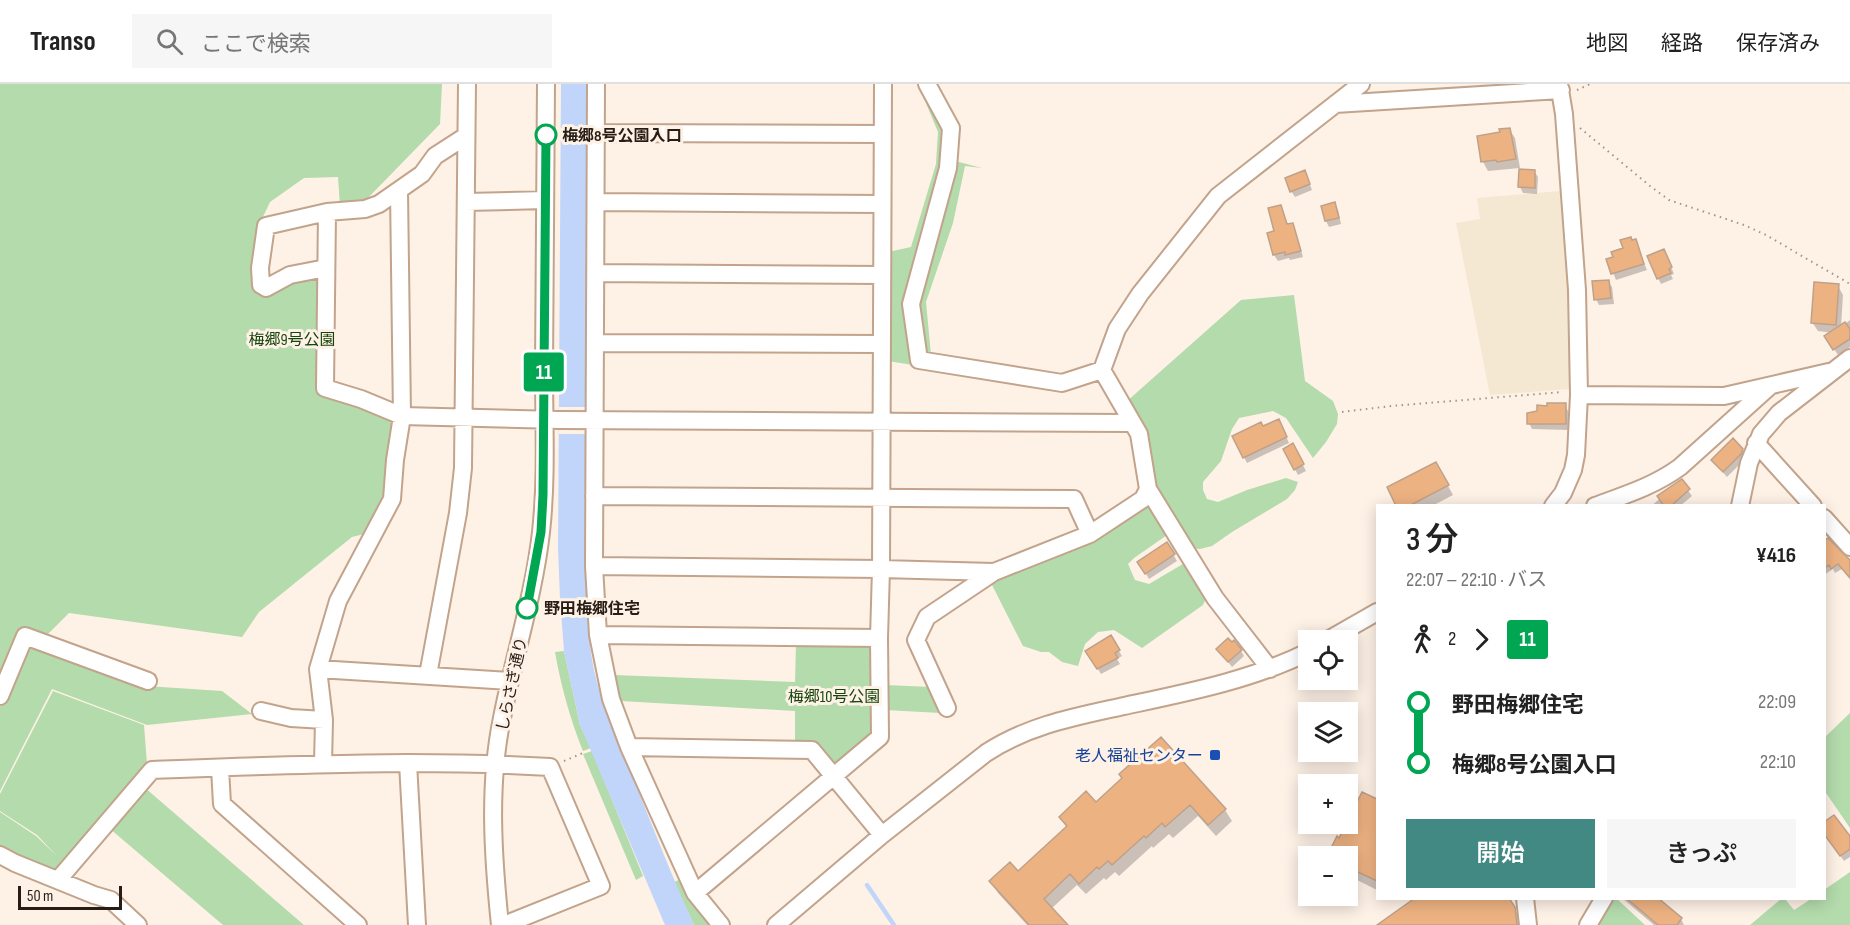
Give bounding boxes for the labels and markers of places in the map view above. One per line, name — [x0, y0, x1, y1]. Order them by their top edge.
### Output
marker: 梅郷8号公園入口 — [535, 124, 557, 146]
place label: 梅郷8号公園入口 — [562, 127, 682, 146]
marker: 野田梅郷住宅 — [516, 597, 538, 619]
place label: 野田梅郷住宅 — [544, 600, 640, 619]
place label: 老人福祉センター — [1075, 747, 1203, 766]
marker: 老人福祉センター — [1208, 748, 1222, 762]

